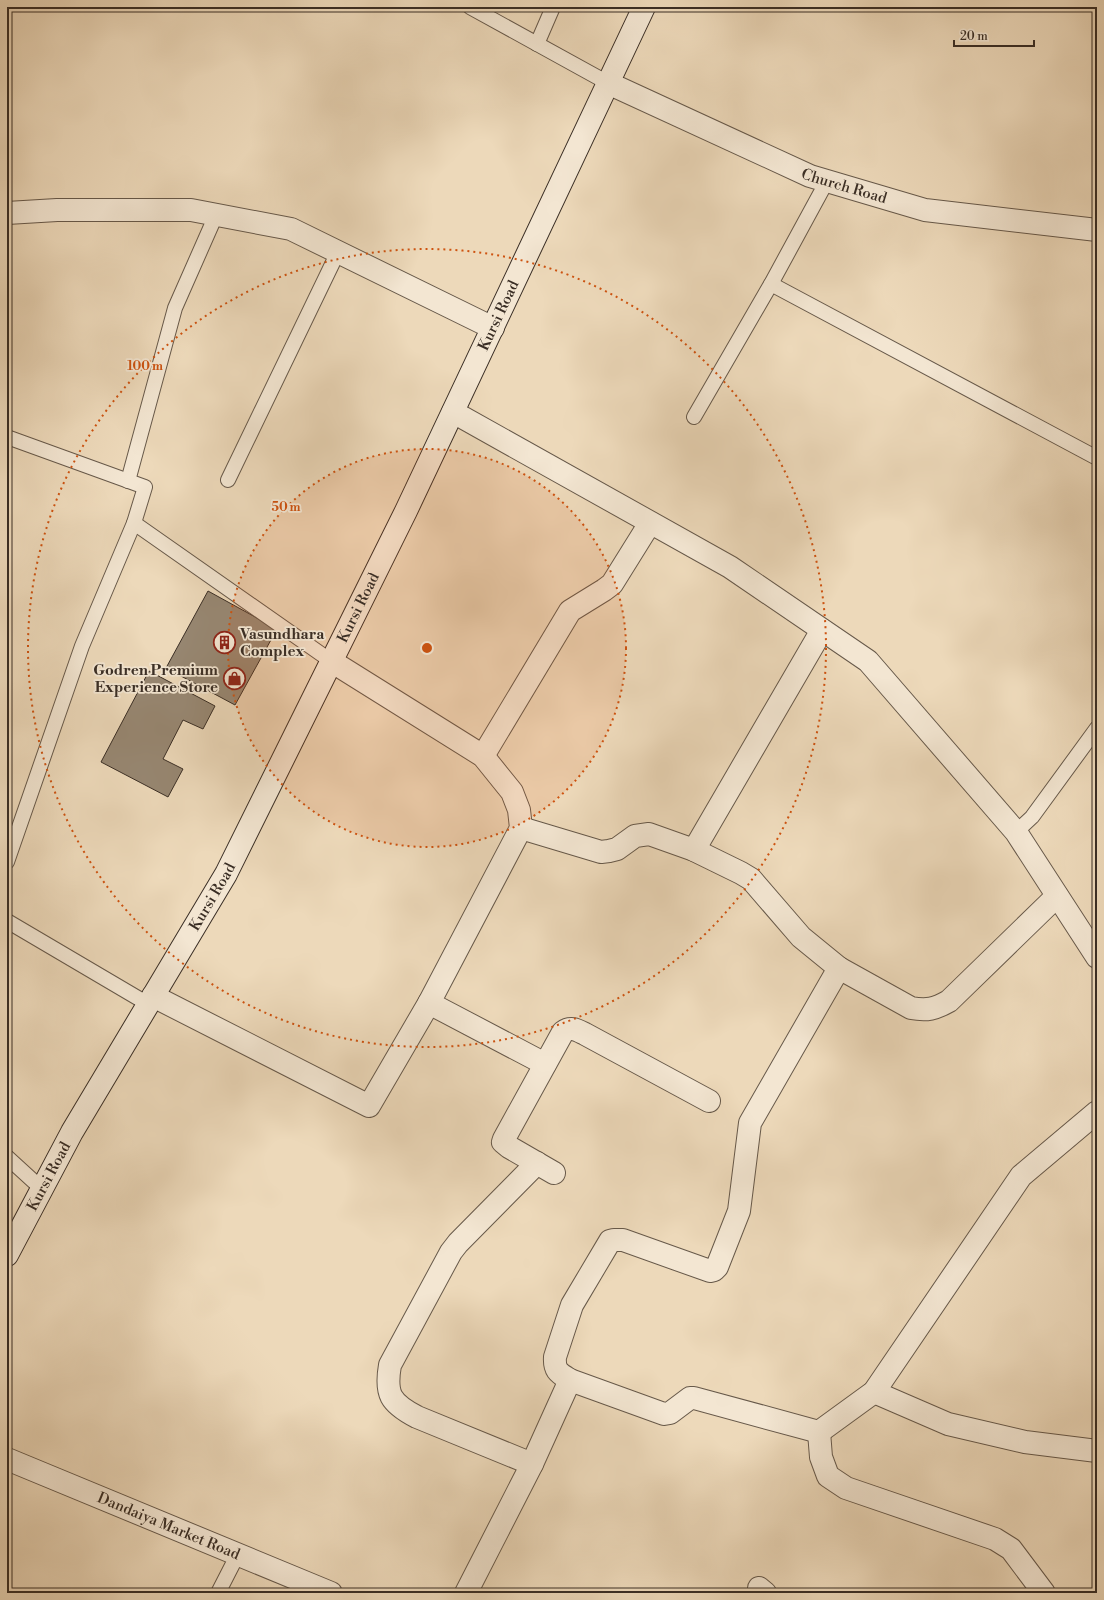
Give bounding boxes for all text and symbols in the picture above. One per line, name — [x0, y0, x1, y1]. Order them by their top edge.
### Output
scale bar — [954, 22, 1034, 48]
text: 20 m — [960, 29, 988, 44]
street label: Church Road — [798, 164, 890, 208]
street label: Kursi Road — [474, 277, 524, 354]
text: 100 m — [127, 359, 163, 374]
text: 50 m — [271, 500, 301, 515]
street label: Kursi Road — [333, 569, 384, 646]
place label: Vasundhara Complex — [239, 625, 325, 661]
building icon: Vasundhara Complex — [211, 630, 237, 656]
centre of rings — [420, 641, 434, 655]
place label: Godren Premium Experience Store — [93, 661, 218, 697]
shop icon: Godren Premium Experience Store — [221, 666, 247, 692]
street label: Kursi Road — [185, 860, 240, 934]
street label: Kursi Road — [23, 1138, 75, 1214]
street label: Dandaiya Market Road — [94, 1488, 243, 1565]

